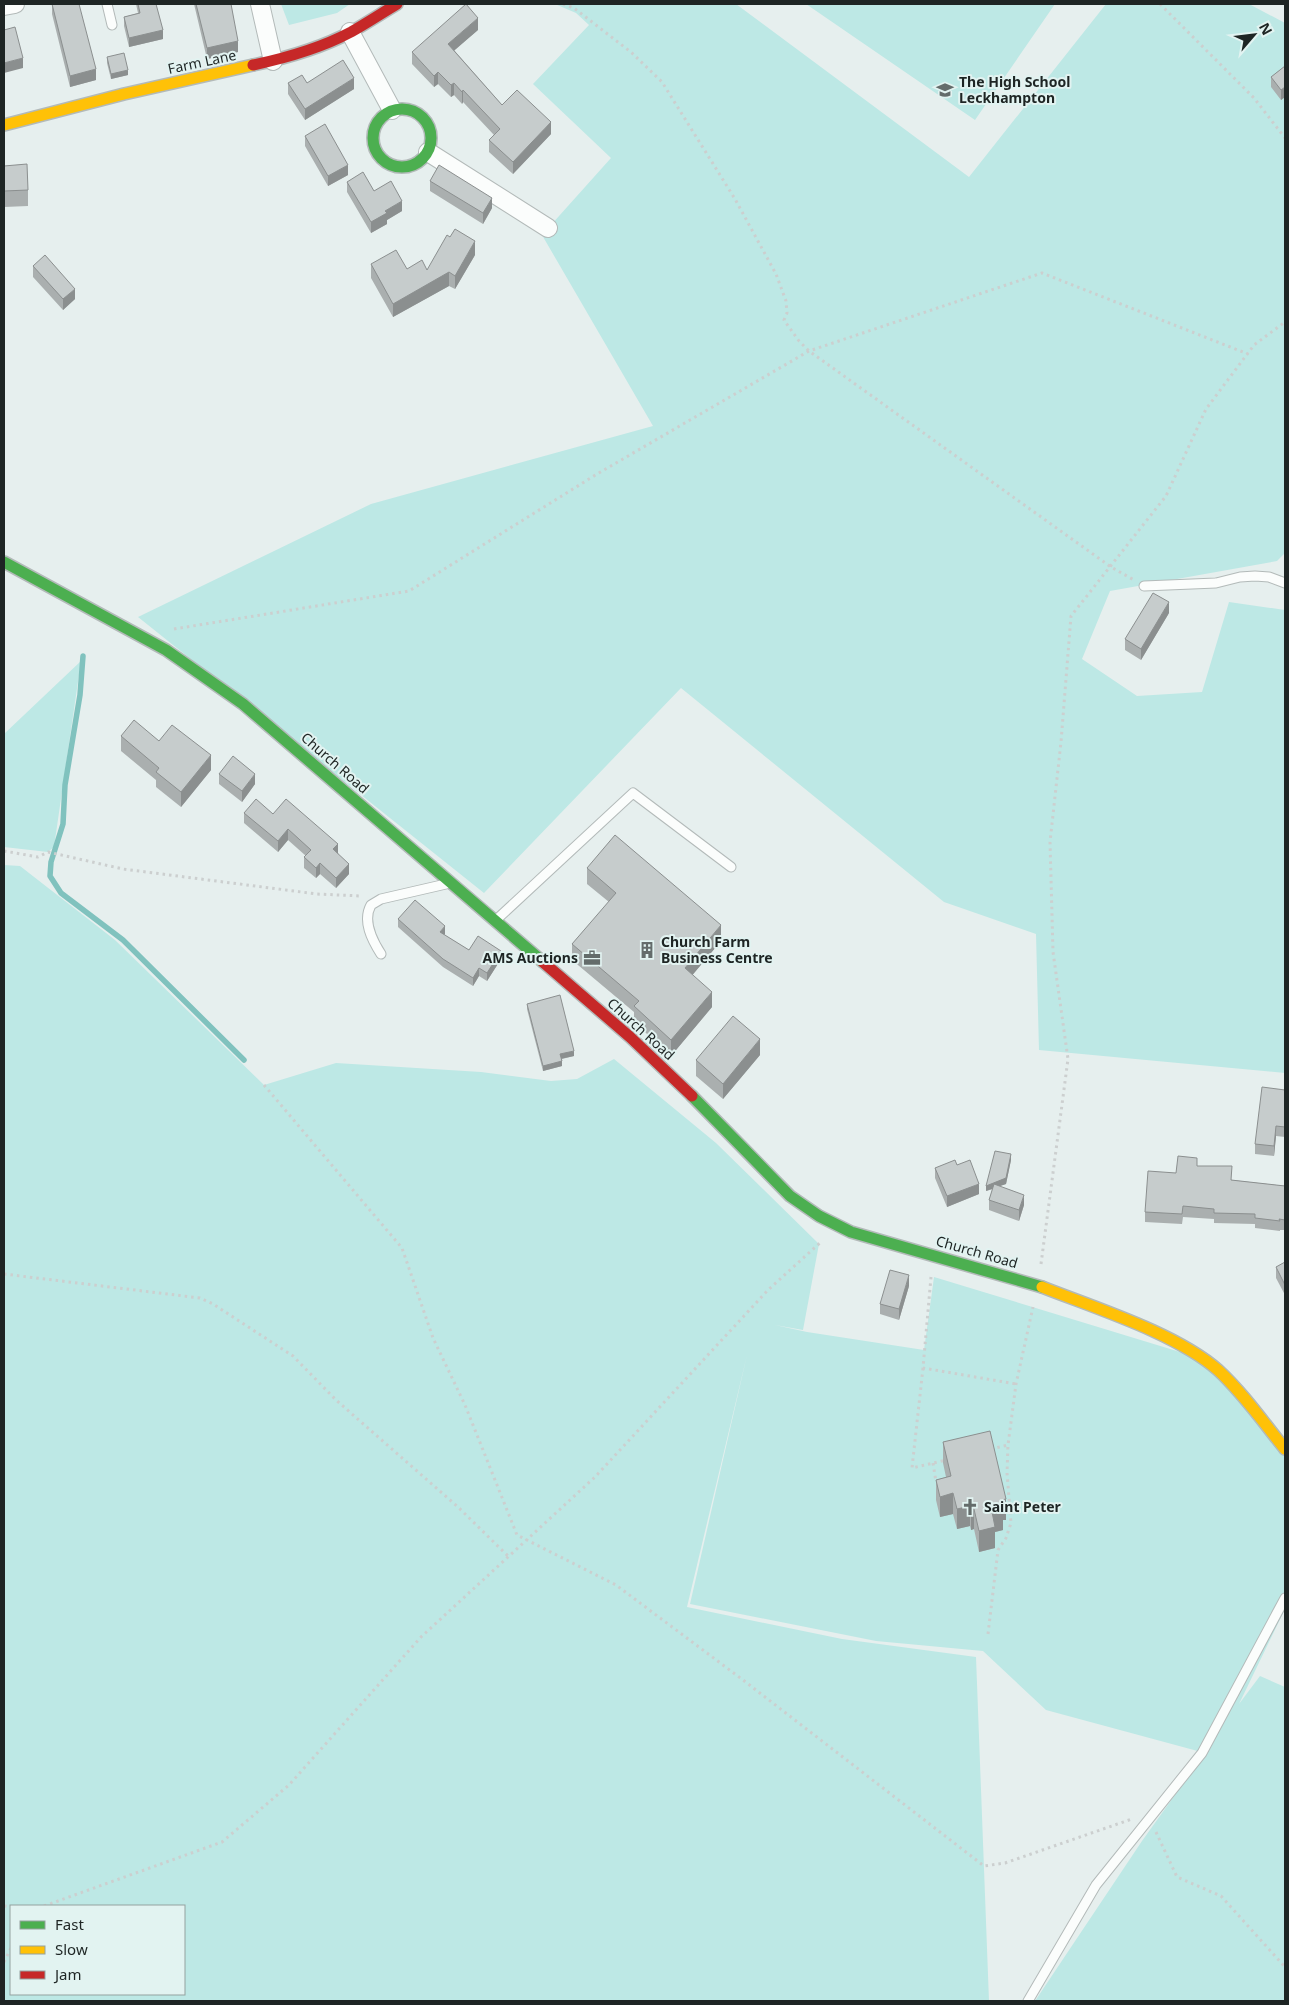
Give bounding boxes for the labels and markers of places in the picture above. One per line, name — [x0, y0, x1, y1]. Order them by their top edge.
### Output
place label: The High School Leckhampton — [959, 72, 1070, 107]
school or university icon: The High School Leckhampton — [935, 80, 955, 100]
place label: Church Farm Business Centre — [661, 932, 773, 967]
building icon: Church Farm Business Centre — [637, 940, 657, 960]
place label: AMS Auctions — [483, 948, 578, 967]
office icon: AMS Auctions — [582, 948, 602, 968]
church icon: Saint Peter — [960, 1497, 980, 1517]
place label: Saint Peter — [984, 1497, 1062, 1516]

